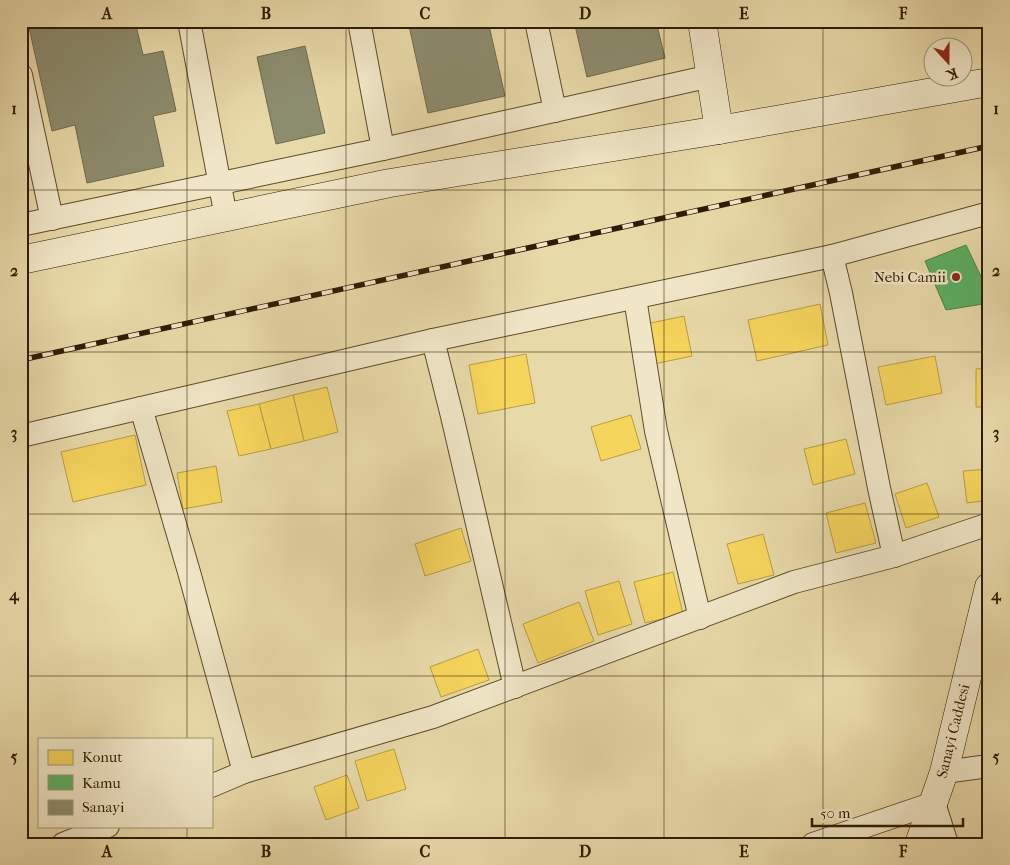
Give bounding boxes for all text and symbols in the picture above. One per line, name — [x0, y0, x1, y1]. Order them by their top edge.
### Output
text: A — [101, 4, 113, 23]
text: B — [261, 4, 271, 23]
text: C — [420, 4, 431, 23]
text: D — [579, 4, 591, 23]
text: E — [739, 4, 749, 23]
text: F — [898, 4, 908, 23]
north arrow — [922, 38, 972, 88]
text: K — [944, 64, 960, 84]
text: 1 — [11, 99, 17, 118]
text: 1 — [993, 99, 999, 118]
text: 2 — [10, 261, 18, 280]
text: 2 — [992, 261, 1000, 280]
place label: Nebi Camii — [874, 268, 947, 286]
marker: Nebi Camii — [950, 271, 962, 283]
text: 3 — [11, 423, 17, 443]
text: 3 — [993, 423, 999, 443]
text: 4 — [8, 585, 20, 605]
text: 4 — [990, 585, 1002, 605]
street label: Sanayi Caddesi — [933, 681, 974, 780]
legend — [38, 738, 212, 828]
text: 5 — [11, 747, 18, 766]
text: 5 — [993, 747, 1000, 766]
text: Konut — [82, 748, 123, 766]
text: Kamu — [82, 774, 121, 792]
scale bar — [812, 795, 964, 827]
text: Sanayi — [82, 798, 125, 816]
text: 50 m — [820, 804, 851, 822]
text: A — [101, 842, 113, 861]
text: B — [261, 842, 271, 861]
text: C — [420, 842, 431, 861]
text: D — [579, 842, 591, 861]
text: E — [739, 842, 749, 861]
text: F — [898, 842, 908, 861]

